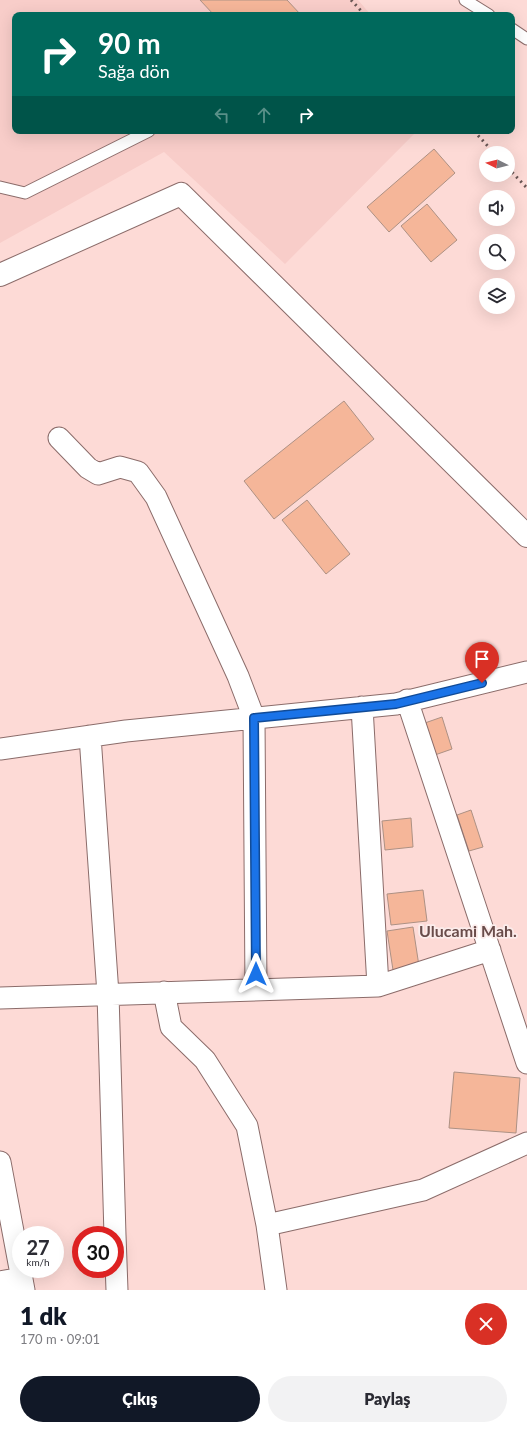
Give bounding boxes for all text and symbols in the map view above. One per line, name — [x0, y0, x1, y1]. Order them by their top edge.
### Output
text: 90 m — [98, 26, 161, 60]
icon: right — [32, 28, 84, 80]
text: Sağa dön — [98, 60, 170, 82]
icon: left — [211, 104, 233, 126]
icon: ahead — [253, 104, 275, 126]
icon: right — [295, 104, 317, 126]
north arrow — [479, 146, 515, 182]
map controls — [479, 146, 515, 314]
button: sound — [479, 190, 515, 226]
button: search — [479, 234, 515, 270]
button: layers — [479, 278, 515, 314]
pin — [465, 642, 499, 683]
icon: arrive — [471, 648, 493, 670]
district label: Ulucami Mah. — [419, 921, 517, 940]
position arrow — [235, 953, 277, 995]
speed limit sign: 30 — [72, 1226, 124, 1278]
text: 27 — [26, 1235, 50, 1259]
text: km/h — [26, 1256, 50, 1268]
text: 1 dk — [20, 1301, 67, 1330]
button: close — [465, 1303, 507, 1345]
text: 170 m · 09:01 — [20, 1331, 100, 1347]
button: Çıkış — [20, 1376, 260, 1422]
button: Paylaş — [268, 1376, 507, 1422]

